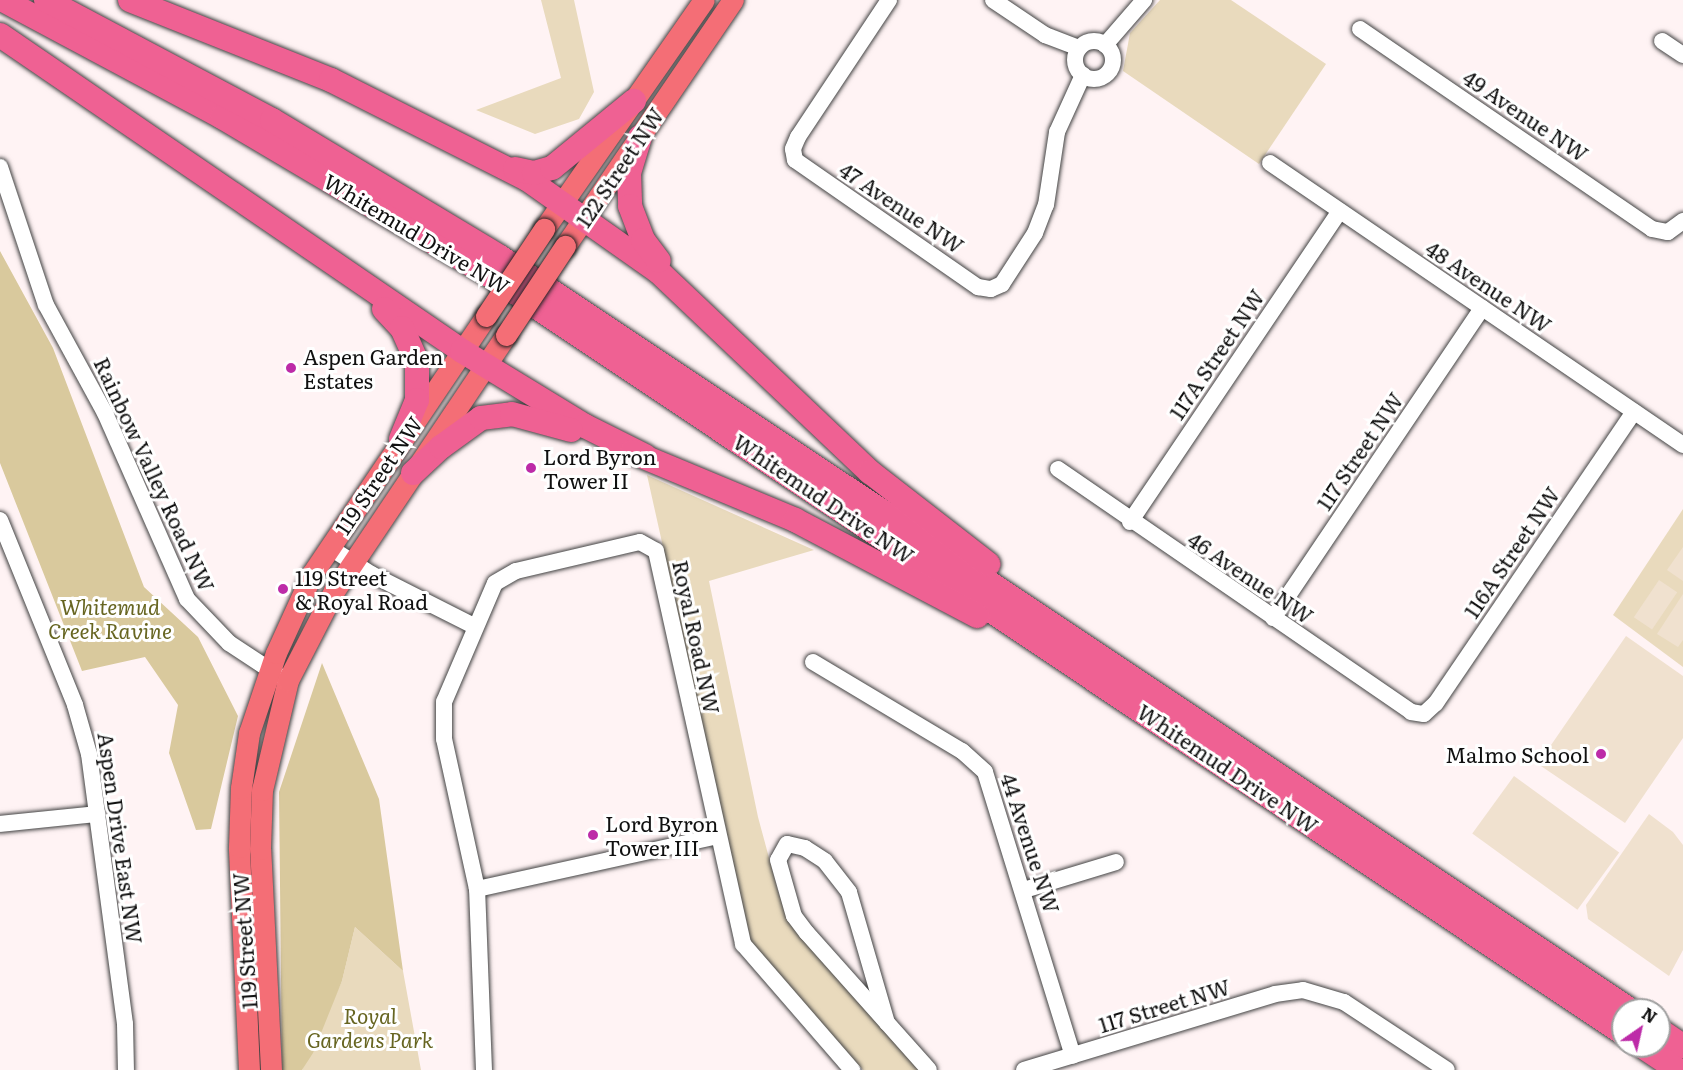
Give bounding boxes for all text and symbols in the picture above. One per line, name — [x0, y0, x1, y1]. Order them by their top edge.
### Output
street label: 49 Avenue NW — [1459, 64, 1593, 166]
street label: 122 Street NW — [570, 102, 668, 232]
street label: 47 Avenue NW — [835, 156, 969, 258]
street label: Whitemud Drive NW — [320, 168, 514, 298]
street label: 48 Avenue NW — [1422, 235, 1556, 337]
street label: 117A Street NW — [1163, 284, 1269, 424]
place label: Aspen Garden Estates — [303, 343, 444, 393]
street label: Rainbow Valley Road NW — [90, 353, 220, 595]
marker: Aspen Garden Estates — [284, 361, 298, 375]
street label: 117 Street NW — [1311, 388, 1407, 514]
street label: 119 Street NW — [329, 411, 427, 539]
street label: Whitemud Drive NW — [729, 428, 919, 568]
place label: Lord Byron Tower II — [543, 443, 657, 493]
marker: Lord Byron Tower II — [524, 461, 538, 475]
street label: 116A Street NW — [1458, 482, 1564, 622]
street label: 46 Avenue NW — [1184, 526, 1318, 628]
street label: Royal Road NW — [668, 558, 726, 716]
place label: 119 Street & Royal Road — [295, 564, 428, 614]
marker: 119 Street & Royal Road — [276, 582, 290, 596]
park label: Whitemud Creek Ravine — [48, 593, 172, 643]
street label: Whitemud Drive NW — [1133, 698, 1323, 838]
street label: Aspen Drive East NW — [94, 731, 148, 945]
place label: Malmo School — [1445, 741, 1589, 767]
marker: Malmo School — [1594, 747, 1608, 761]
street label: 44 Avenue NW — [996, 770, 1066, 916]
place label: Lord Byron Tower III — [605, 810, 719, 860]
marker: Lord Byron Tower III — [586, 828, 600, 842]
street label: 119 Street NW — [227, 872, 261, 1010]
street label: 117 Street NW — [1095, 973, 1233, 1037]
north arrow — [1611, 998, 1671, 1058]
text: N — [1638, 1001, 1662, 1028]
park label: Royal Gardens Park — [307, 1002, 433, 1052]

